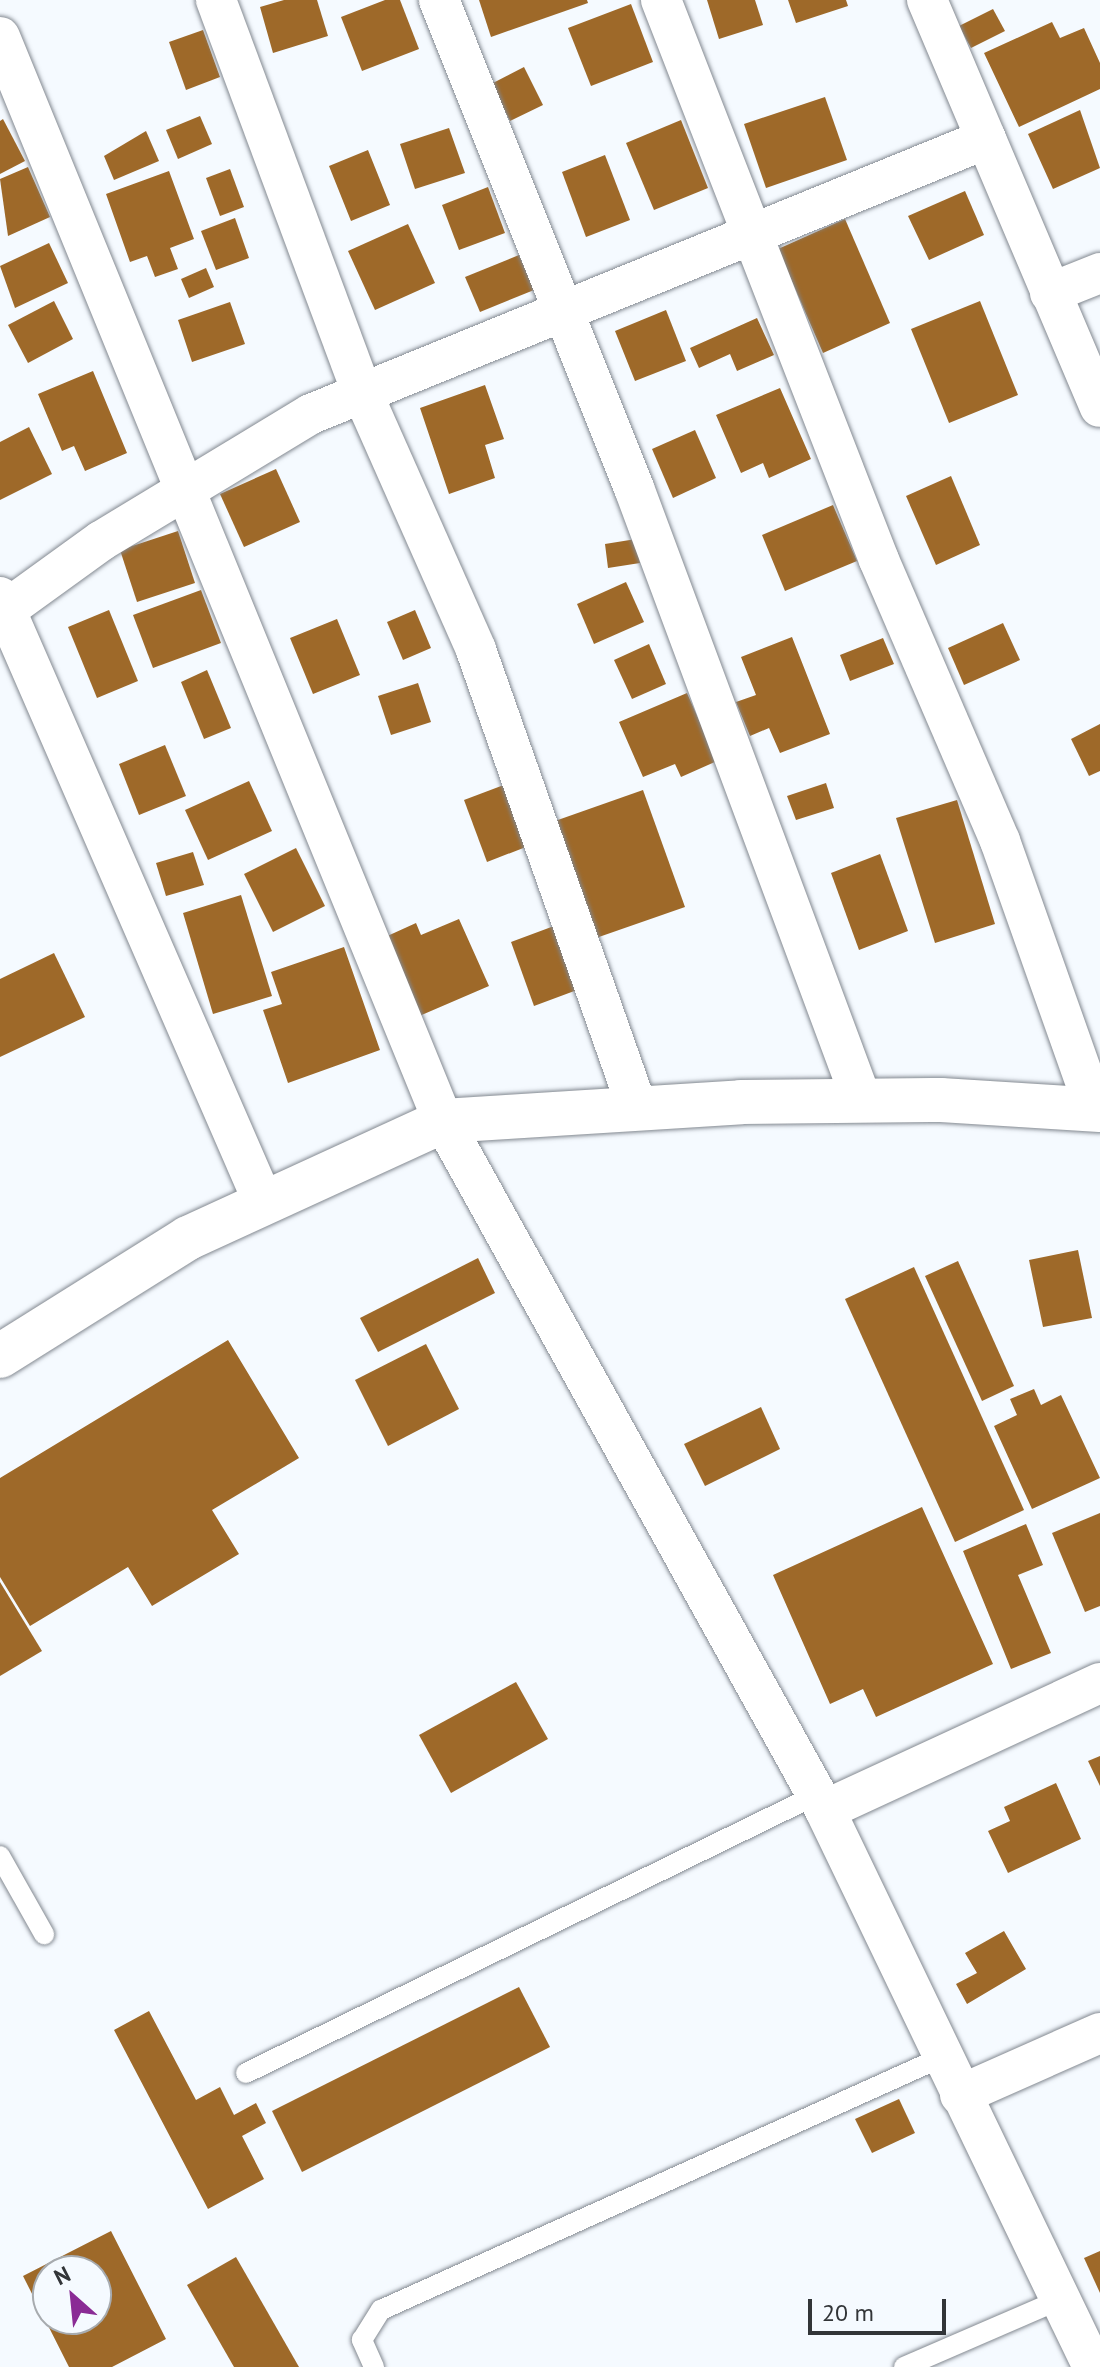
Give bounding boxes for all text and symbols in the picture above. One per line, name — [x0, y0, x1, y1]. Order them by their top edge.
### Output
north arrow — [32, 2255, 112, 2335]
text: N — [49, 2260, 75, 2291]
scale bar — [812, 2283, 950, 2333]
text: 20 m — [822, 2297, 874, 2328]

